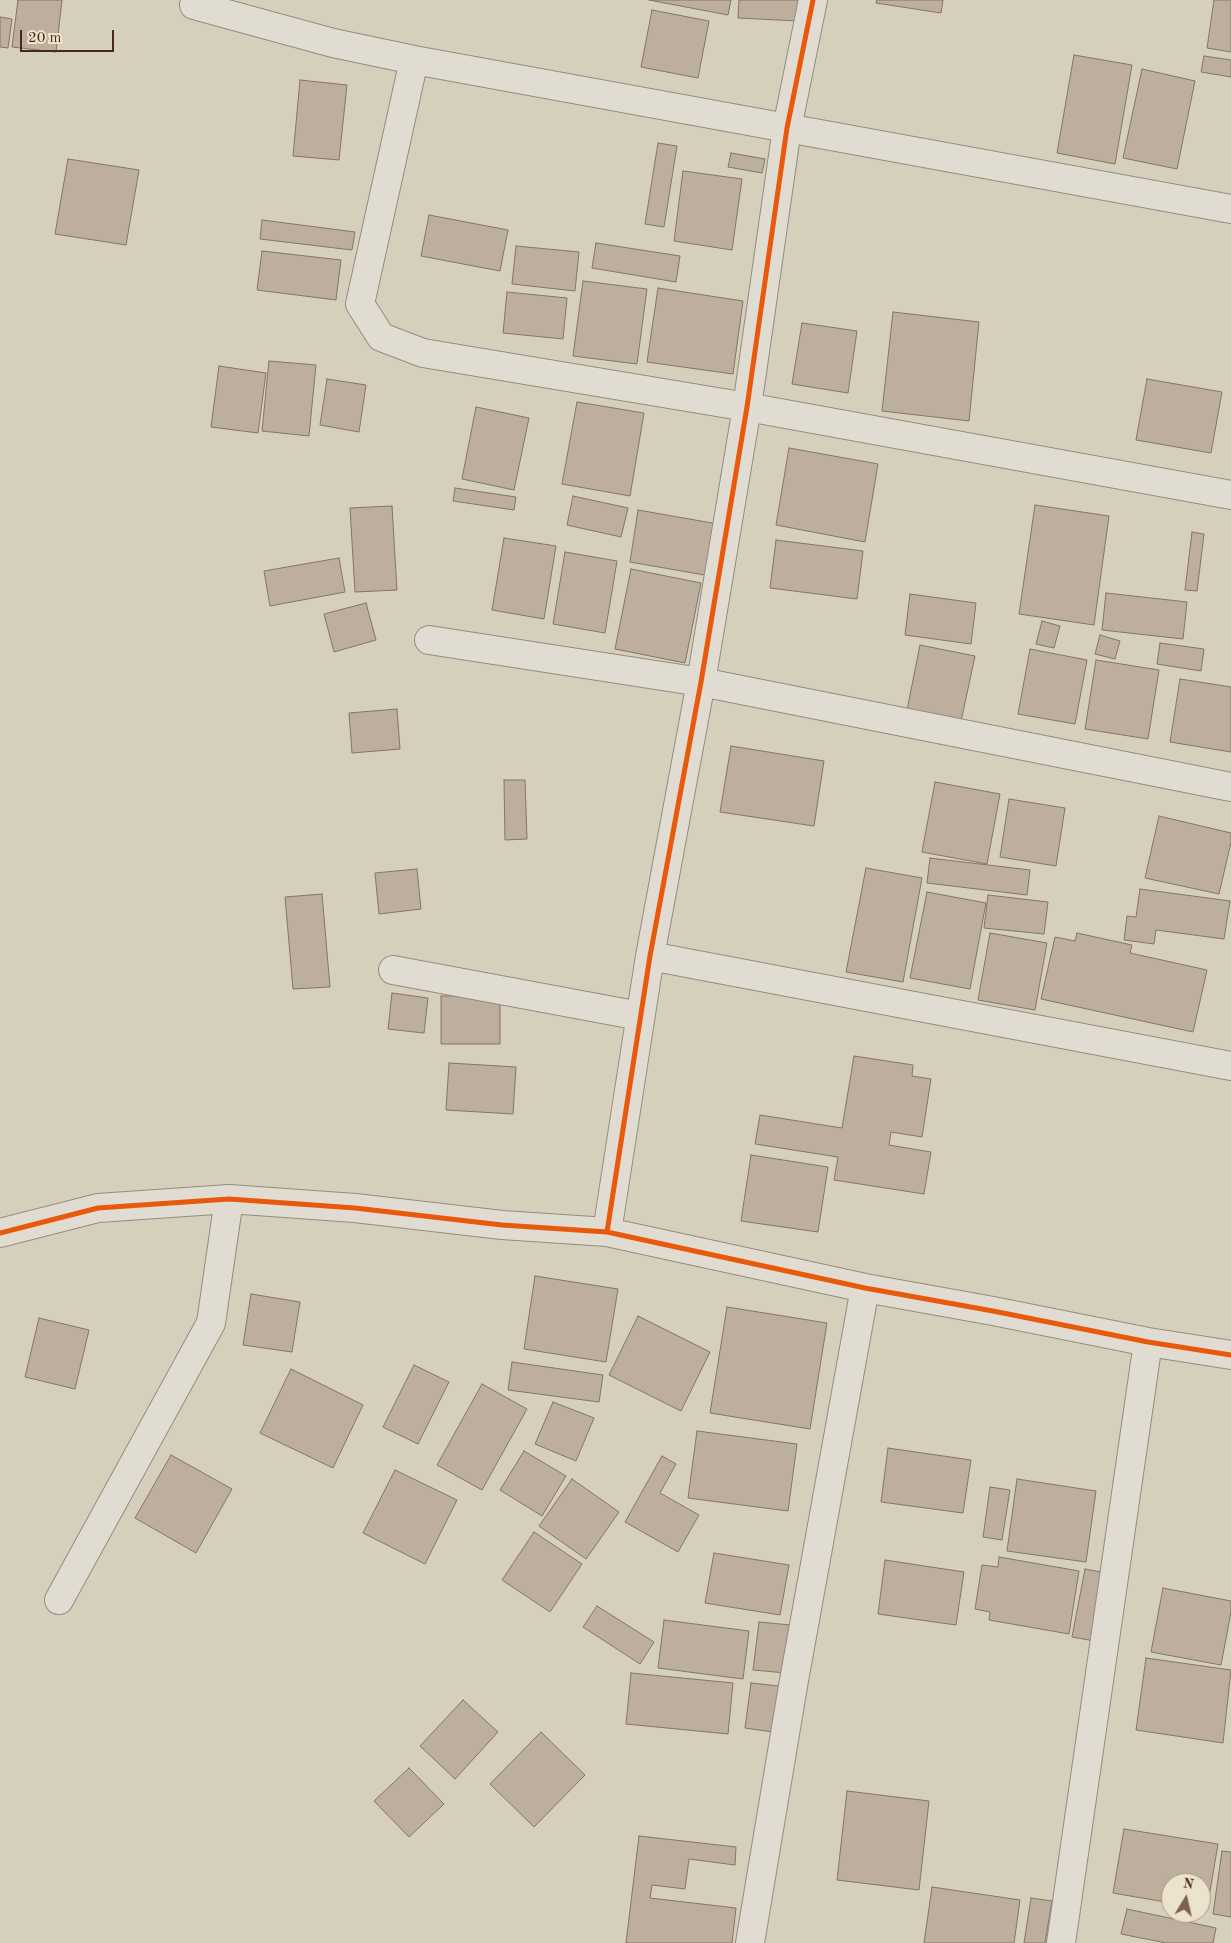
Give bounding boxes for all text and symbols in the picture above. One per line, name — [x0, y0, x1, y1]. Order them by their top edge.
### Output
scale bar — [22, 20, 116, 52]
text: 20 m — [28, 31, 62, 46]
north arrow — [1161, 1873, 1211, 1923]
text: N — [1182, 1876, 1195, 1892]

